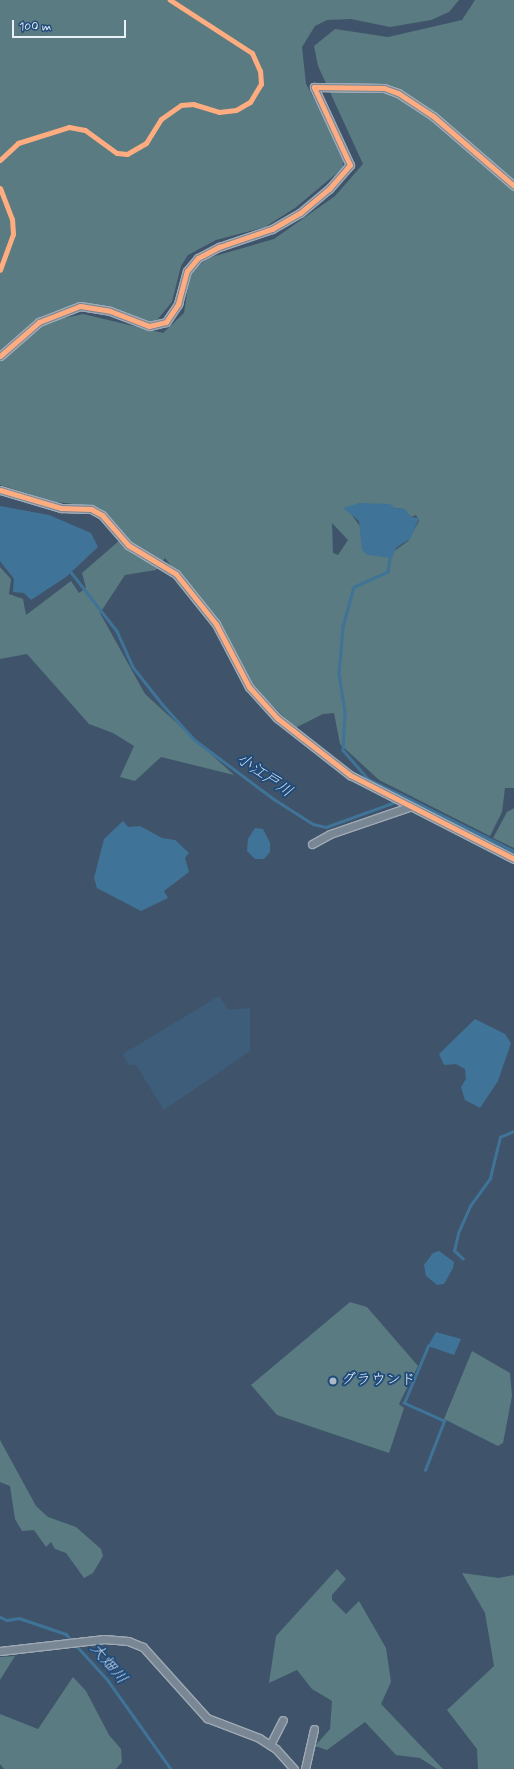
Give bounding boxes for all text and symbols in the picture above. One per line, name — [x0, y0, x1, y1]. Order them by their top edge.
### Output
scale bar — [14, 12, 128, 38]
text: 100 m — [19, 19, 51, 35]
water label: 小江戸川 — [232, 750, 296, 802]
place label: グラウンド — [341, 1372, 416, 1390]
marker: グラウンド — [328, 1376, 338, 1386]
water label: 大畑川 — [85, 1639, 131, 1689]

